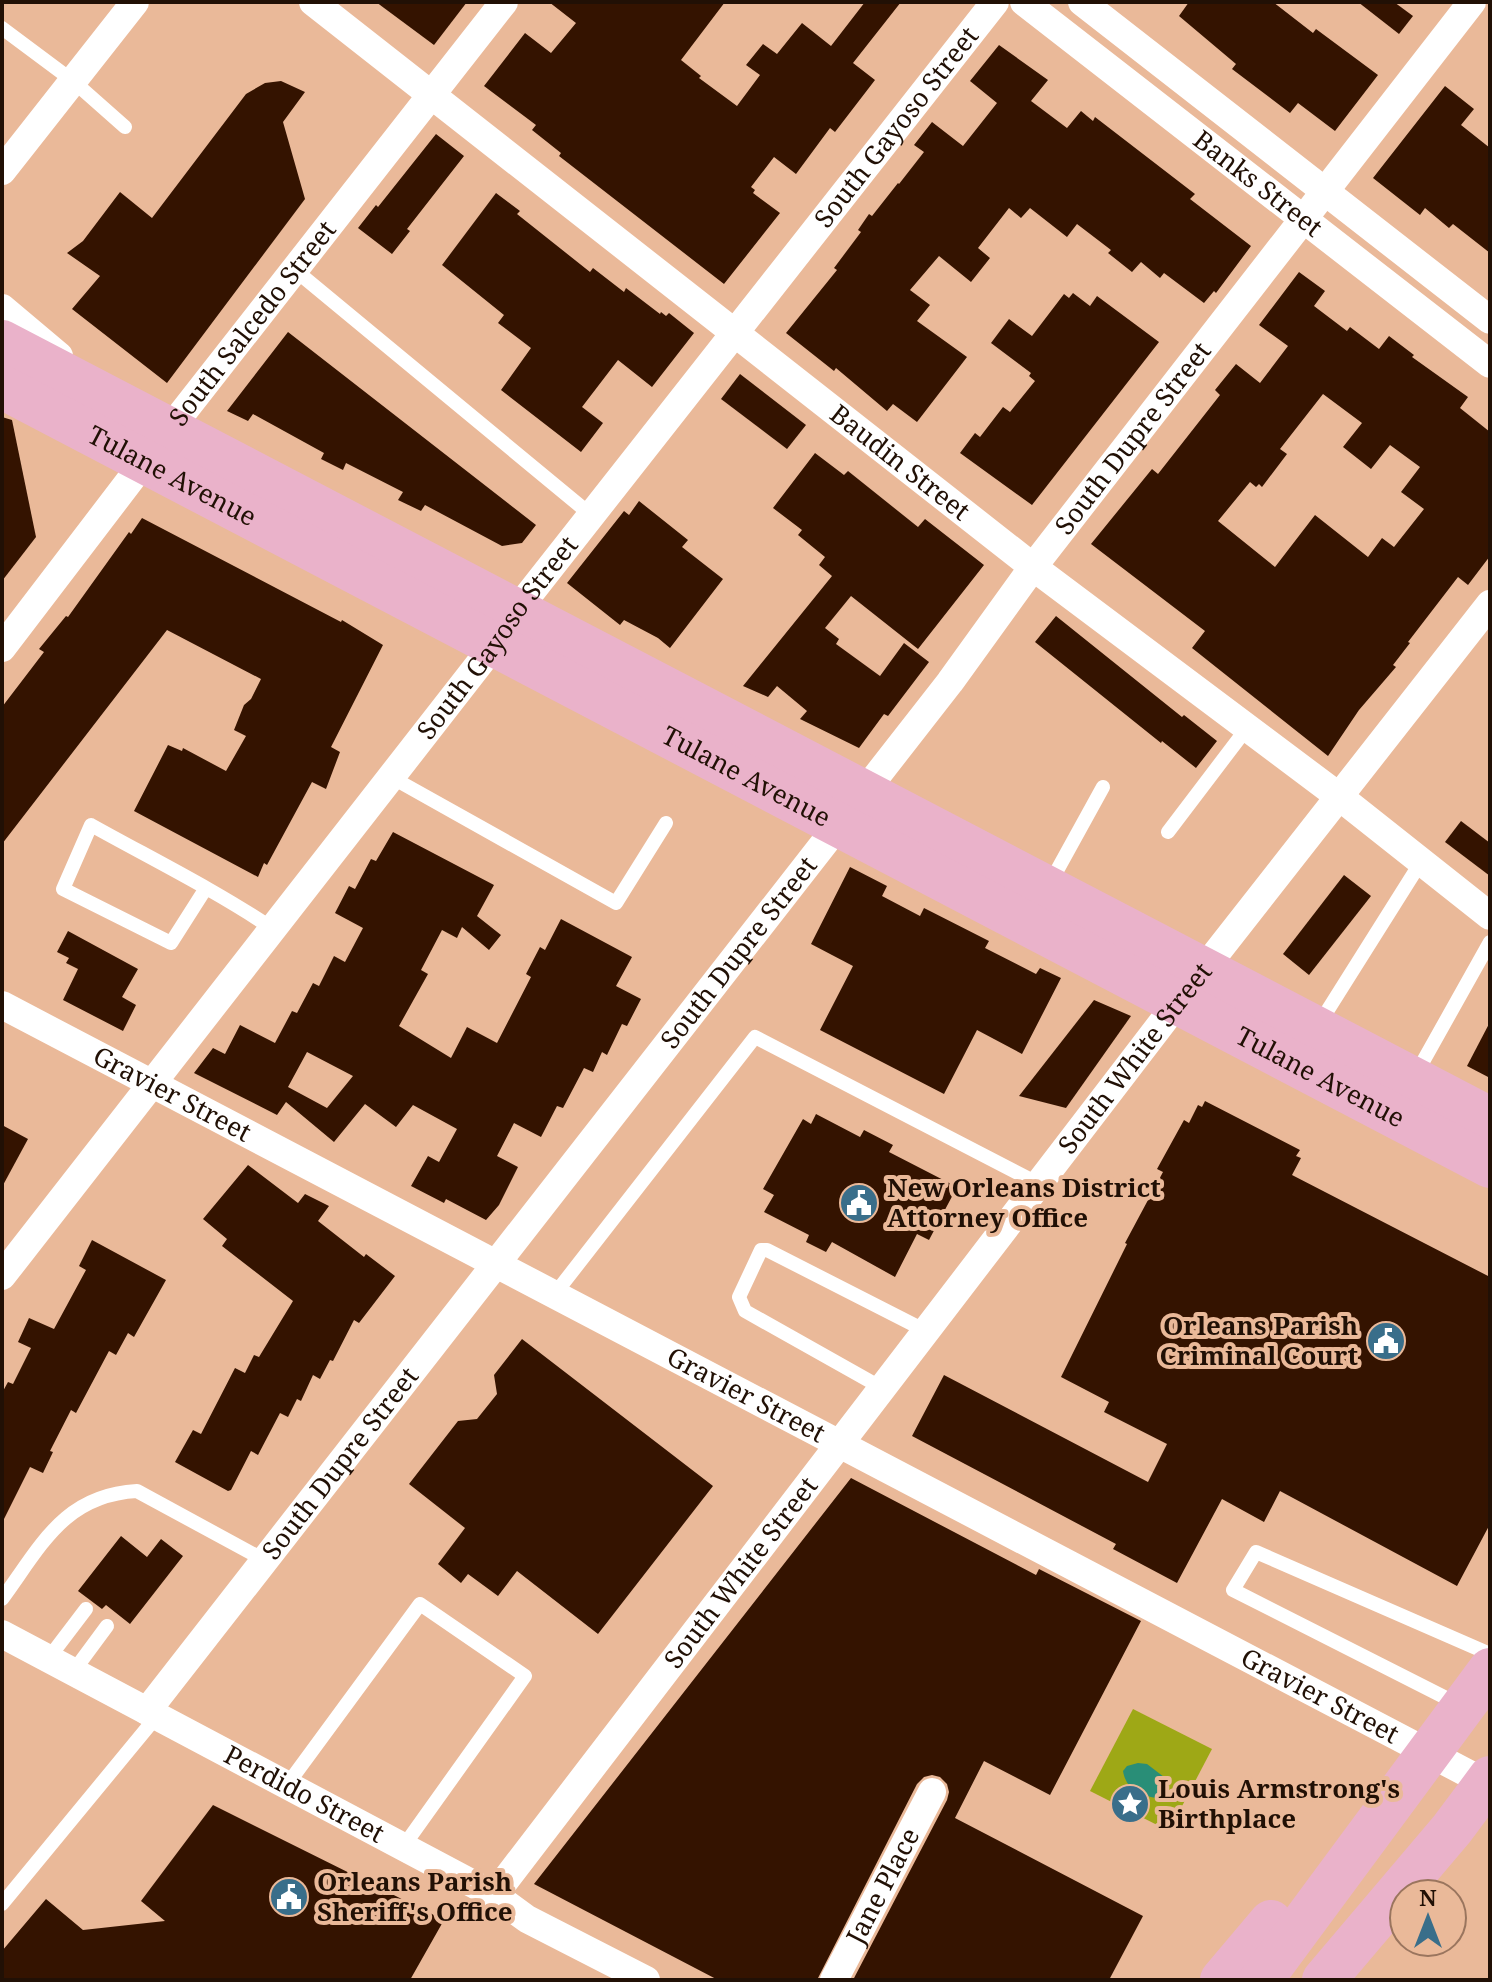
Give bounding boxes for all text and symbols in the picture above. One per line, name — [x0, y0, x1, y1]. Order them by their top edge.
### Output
street label: South Gayoso Street — [805, 19, 986, 235]
street label: Banks Street — [1186, 121, 1331, 244]
street label: South Salcedo Street — [160, 212, 344, 433]
street label: South Dupre Street — [1046, 334, 1218, 542]
street label: Baudin Street — [823, 396, 978, 528]
street label: Tulane Avenue — [82, 416, 263, 534]
street label: South Gayoso Street — [408, 528, 585, 747]
street label: Tulane Avenue — [656, 717, 837, 835]
street label: South Dupre Street — [652, 848, 825, 1056]
street label: South White Street — [1049, 955, 1219, 1161]
street label: Tulane Avenue — [1230, 1017, 1411, 1135]
street label: Gravier Street — [87, 1037, 258, 1150]
place label: New Orleans District Attorney Office — [887, 1169, 1161, 1235]
public building icon: New Orleans District Attorney Office — [838, 1182, 880, 1224]
place label: Orleans Parish Criminal Court — [1159, 1307, 1358, 1373]
public building icon: Orleans Parish Criminal Court — [1365, 1320, 1407, 1362]
street label: Gravier Street — [661, 1338, 832, 1450]
street label: South Dupre Street — [253, 1359, 426, 1567]
street label: South White Street — [655, 1469, 825, 1675]
street label: Gravier Street — [1235, 1639, 1406, 1751]
street label: Perdido Street — [218, 1736, 391, 1851]
place label: Louis Armstrong's Birthplace — [1158, 1770, 1400, 1836]
place icon: Louis Armstrong's Birthplace — [1109, 1783, 1151, 1825]
street label: Jane Place — [836, 1821, 927, 1951]
place label: Orleans Parish Sheriff's Office — [317, 1863, 513, 1929]
public building icon: Orleans Parish Sheriff's Office — [268, 1876, 310, 1918]
north arrow — [1388, 1878, 1468, 1958]
text: N — [1419, 1882, 1437, 1912]

